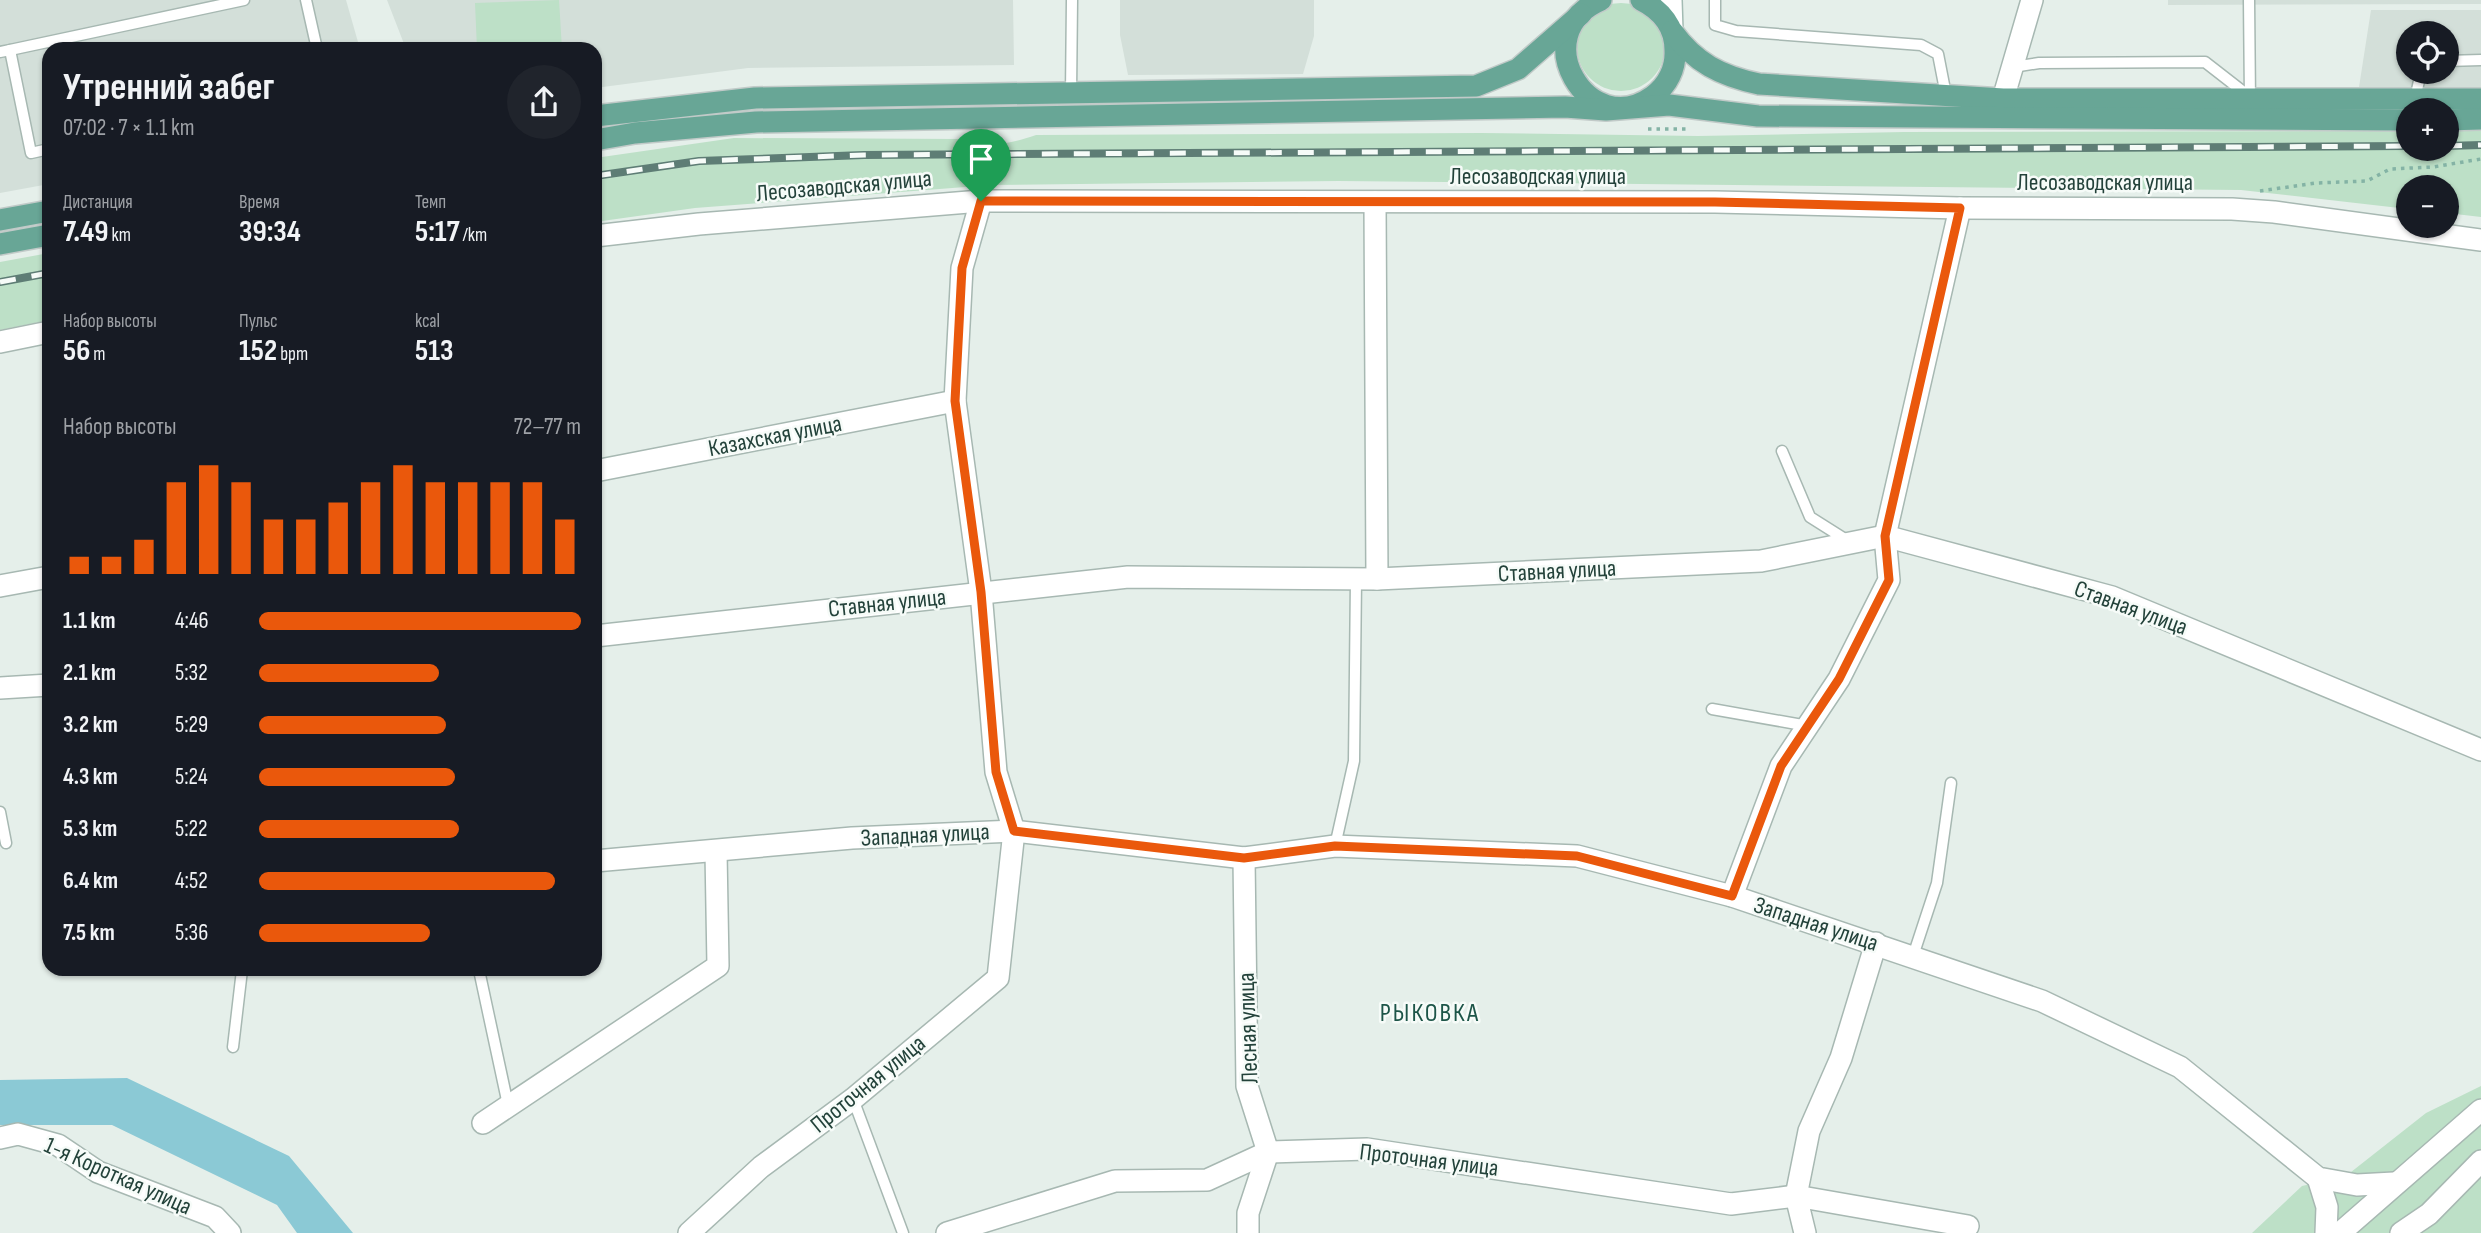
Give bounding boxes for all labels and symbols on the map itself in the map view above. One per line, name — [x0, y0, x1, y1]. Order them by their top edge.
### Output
pin — [951, 129, 1011, 201]
street label: Лесозаводская улица — [1450, 162, 1626, 191]
street label: Лесозаводская улица — [755, 164, 933, 208]
street label: Лесозаводская улица — [2017, 168, 2193, 197]
street label: Казахская улица — [706, 409, 844, 463]
street label: Ставная улица — [1497, 553, 1617, 589]
street label: Ставная улица — [2070, 574, 2192, 642]
street label: Ставная улица — [827, 582, 947, 624]
street label: Западная улица — [860, 817, 990, 853]
street label: Западная улица — [1750, 890, 1882, 958]
street label: Лесная улица — [1232, 972, 1264, 1084]
district label: РЫКОВКА — [1380, 998, 1480, 1029]
street label: Проточная улица — [805, 1029, 931, 1139]
street label: 1-я Короткая улица — [40, 1131, 196, 1221]
street label: Проточная улица — [1358, 1137, 1500, 1183]

